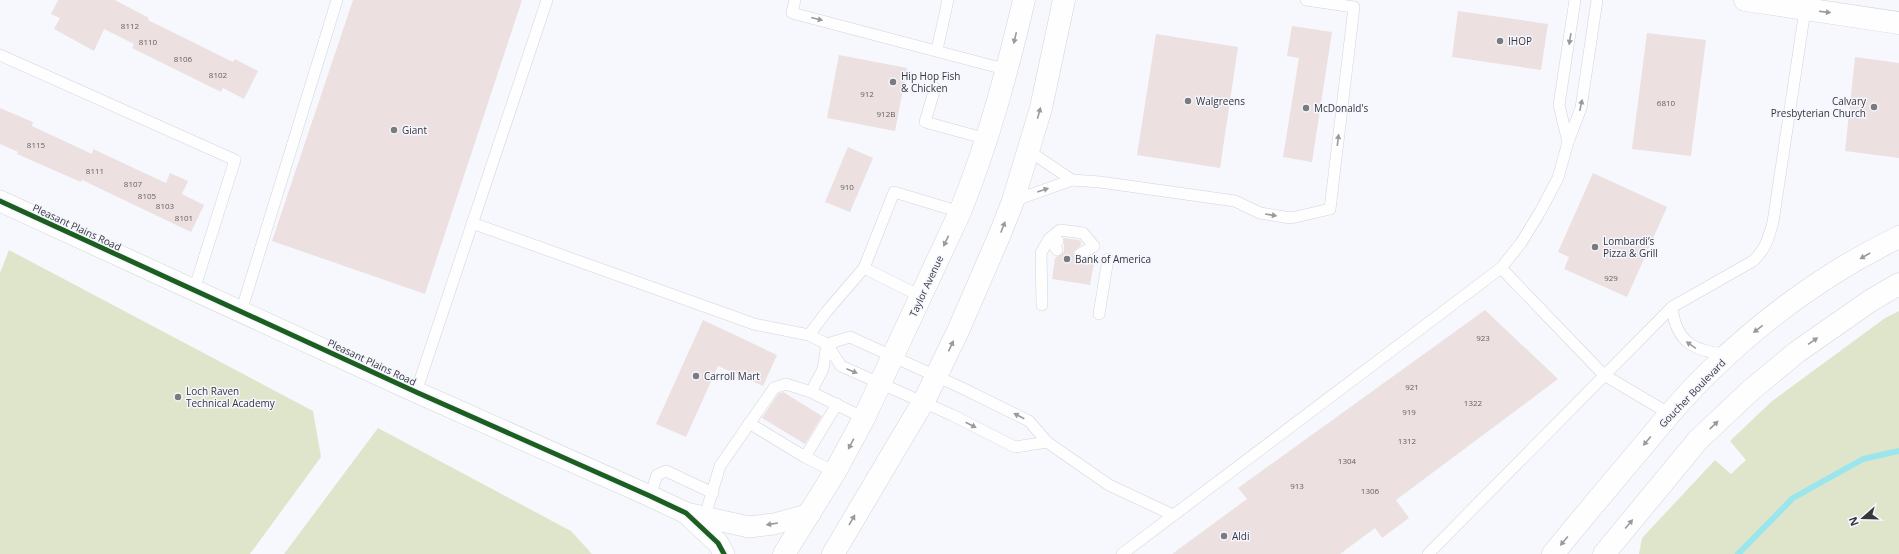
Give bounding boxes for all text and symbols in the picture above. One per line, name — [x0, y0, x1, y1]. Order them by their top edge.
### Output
one-way arrow — [1819, 9, 1831, 16]
one-way arrow — [811, 16, 823, 22]
house number: 8112 — [121, 20, 140, 31]
one-way arrow — [1012, 32, 1018, 44]
one-way arrow — [1567, 32, 1573, 45]
place label: IHOP — [1508, 34, 1532, 48]
house number: 8110 — [139, 36, 158, 47]
marker: IHOP — [1495, 36, 1505, 46]
house number: 8106 — [174, 53, 193, 64]
house number: 8102 — [209, 69, 228, 80]
place label: Hip Hop Fish & Chicken — [901, 69, 960, 95]
marker: Hip Hop Fish & Chicken — [888, 77, 898, 87]
house number: 912 — [860, 88, 874, 99]
place label: Walgreens — [1196, 94, 1245, 108]
place label: Calvary Presbyterian Church — [1771, 94, 1867, 120]
marker: Walgreens — [1183, 96, 1193, 106]
house number: 6810 — [1657, 97, 1676, 108]
one-way arrow — [1578, 99, 1584, 112]
place label: McDonald's — [1314, 101, 1369, 115]
marker: Calvary Presbyterian Church — [1869, 102, 1879, 112]
marker: McDonald's — [1301, 103, 1311, 113]
one-way arrow — [1036, 107, 1042, 119]
house number: 912B — [877, 108, 895, 119]
place label: Giant — [402, 123, 427, 137]
marker: Giant — [389, 125, 399, 135]
one-way arrow — [1335, 134, 1341, 146]
house number: 8115 — [27, 139, 46, 150]
house number: 8111 — [86, 165, 104, 176]
house number: 8107 — [124, 178, 143, 189]
house number: 910 — [840, 181, 854, 192]
one-way arrow — [1037, 186, 1049, 192]
house number: 8105 — [138, 190, 157, 201]
street label: Pleasant Plains Road — [30, 200, 124, 254]
house number: 8103 — [156, 200, 175, 211]
house number: 8101 — [175, 212, 193, 223]
one-way arrow — [1265, 212, 1277, 218]
one-way arrow — [1001, 221, 1007, 233]
place label: Lombardi’s Pizza & Grill — [1603, 234, 1658, 260]
one-way arrow — [943, 236, 949, 247]
marker: Lombardi’s Pizza & Grill — [1590, 242, 1600, 252]
place label: Bank of America — [1075, 252, 1151, 266]
one-way arrow — [1859, 252, 1871, 259]
street label: Taylor Avenue — [906, 253, 946, 319]
marker: Bank of America — [1062, 254, 1072, 264]
house number: 929 — [1604, 272, 1618, 283]
one-way arrow — [1752, 324, 1763, 333]
house number: 923 — [1476, 332, 1490, 343]
street label: Pleasant Plains Road — [325, 335, 419, 389]
one-way arrow — [1807, 337, 1818, 345]
one-way arrow — [948, 341, 954, 352]
one-way arrow — [1686, 341, 1697, 349]
street label: Goucher Boulevard — [1656, 356, 1728, 430]
one-way arrow — [847, 368, 858, 374]
place label: Carroll Mart — [704, 369, 760, 383]
marker: Carroll Mart — [691, 371, 701, 381]
house number: 921 — [1405, 381, 1419, 392]
place label: Loch Raven Technical Academy — [186, 384, 276, 410]
marker: Loch Raven Technical Academy — [173, 392, 183, 402]
house number: 1322 — [1464, 397, 1483, 408]
house number: 919 — [1402, 406, 1416, 417]
one-way arrow — [1013, 413, 1024, 420]
one-way arrow — [965, 421, 977, 428]
one-way arrow — [1709, 421, 1719, 430]
house number: 1312 — [1398, 435, 1417, 446]
one-way arrow — [1643, 436, 1652, 446]
one-way arrow — [847, 438, 854, 449]
house number: 1304 — [1338, 455, 1357, 466]
house number: 913 — [1290, 480, 1304, 491]
house number: 1306 — [1361, 485, 1380, 496]
north arrow — [1843, 498, 1883, 538]
one-way arrow — [849, 514, 856, 526]
text: N — [1845, 515, 1862, 528]
one-way arrow — [1625, 518, 1634, 529]
one-way arrow — [766, 521, 778, 527]
place label: Aldi — [1232, 529, 1250, 543]
marker: Aldi — [1219, 531, 1229, 541]
one-way arrow — [1559, 536, 1568, 546]

